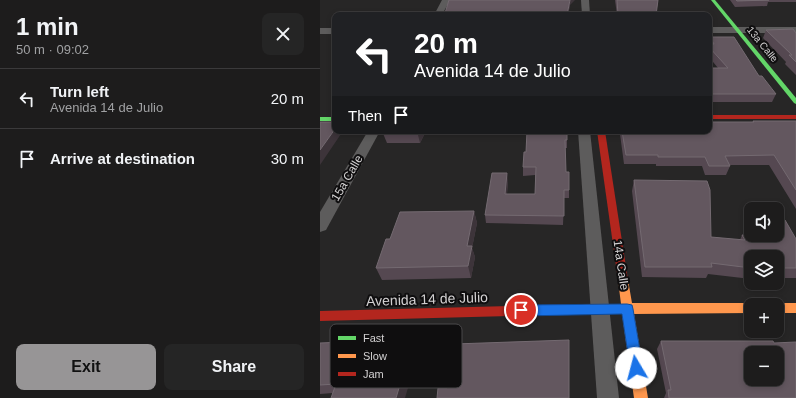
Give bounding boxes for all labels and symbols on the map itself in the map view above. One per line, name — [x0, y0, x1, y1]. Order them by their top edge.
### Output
street label: 13a Calle — [745, 24, 780, 65]
street label: 15a Calle — [328, 152, 366, 203]
street label: 14a Calle — [611, 239, 632, 291]
street label: Avenida 14 de Julio — [366, 289, 488, 309]
pin — [504, 293, 538, 327]
legend — [330, 324, 462, 388]
text: Fast — [363, 332, 384, 344]
position arrow — [615, 347, 657, 389]
text: Slow — [363, 350, 387, 362]
text: Jam — [363, 368, 384, 380]

